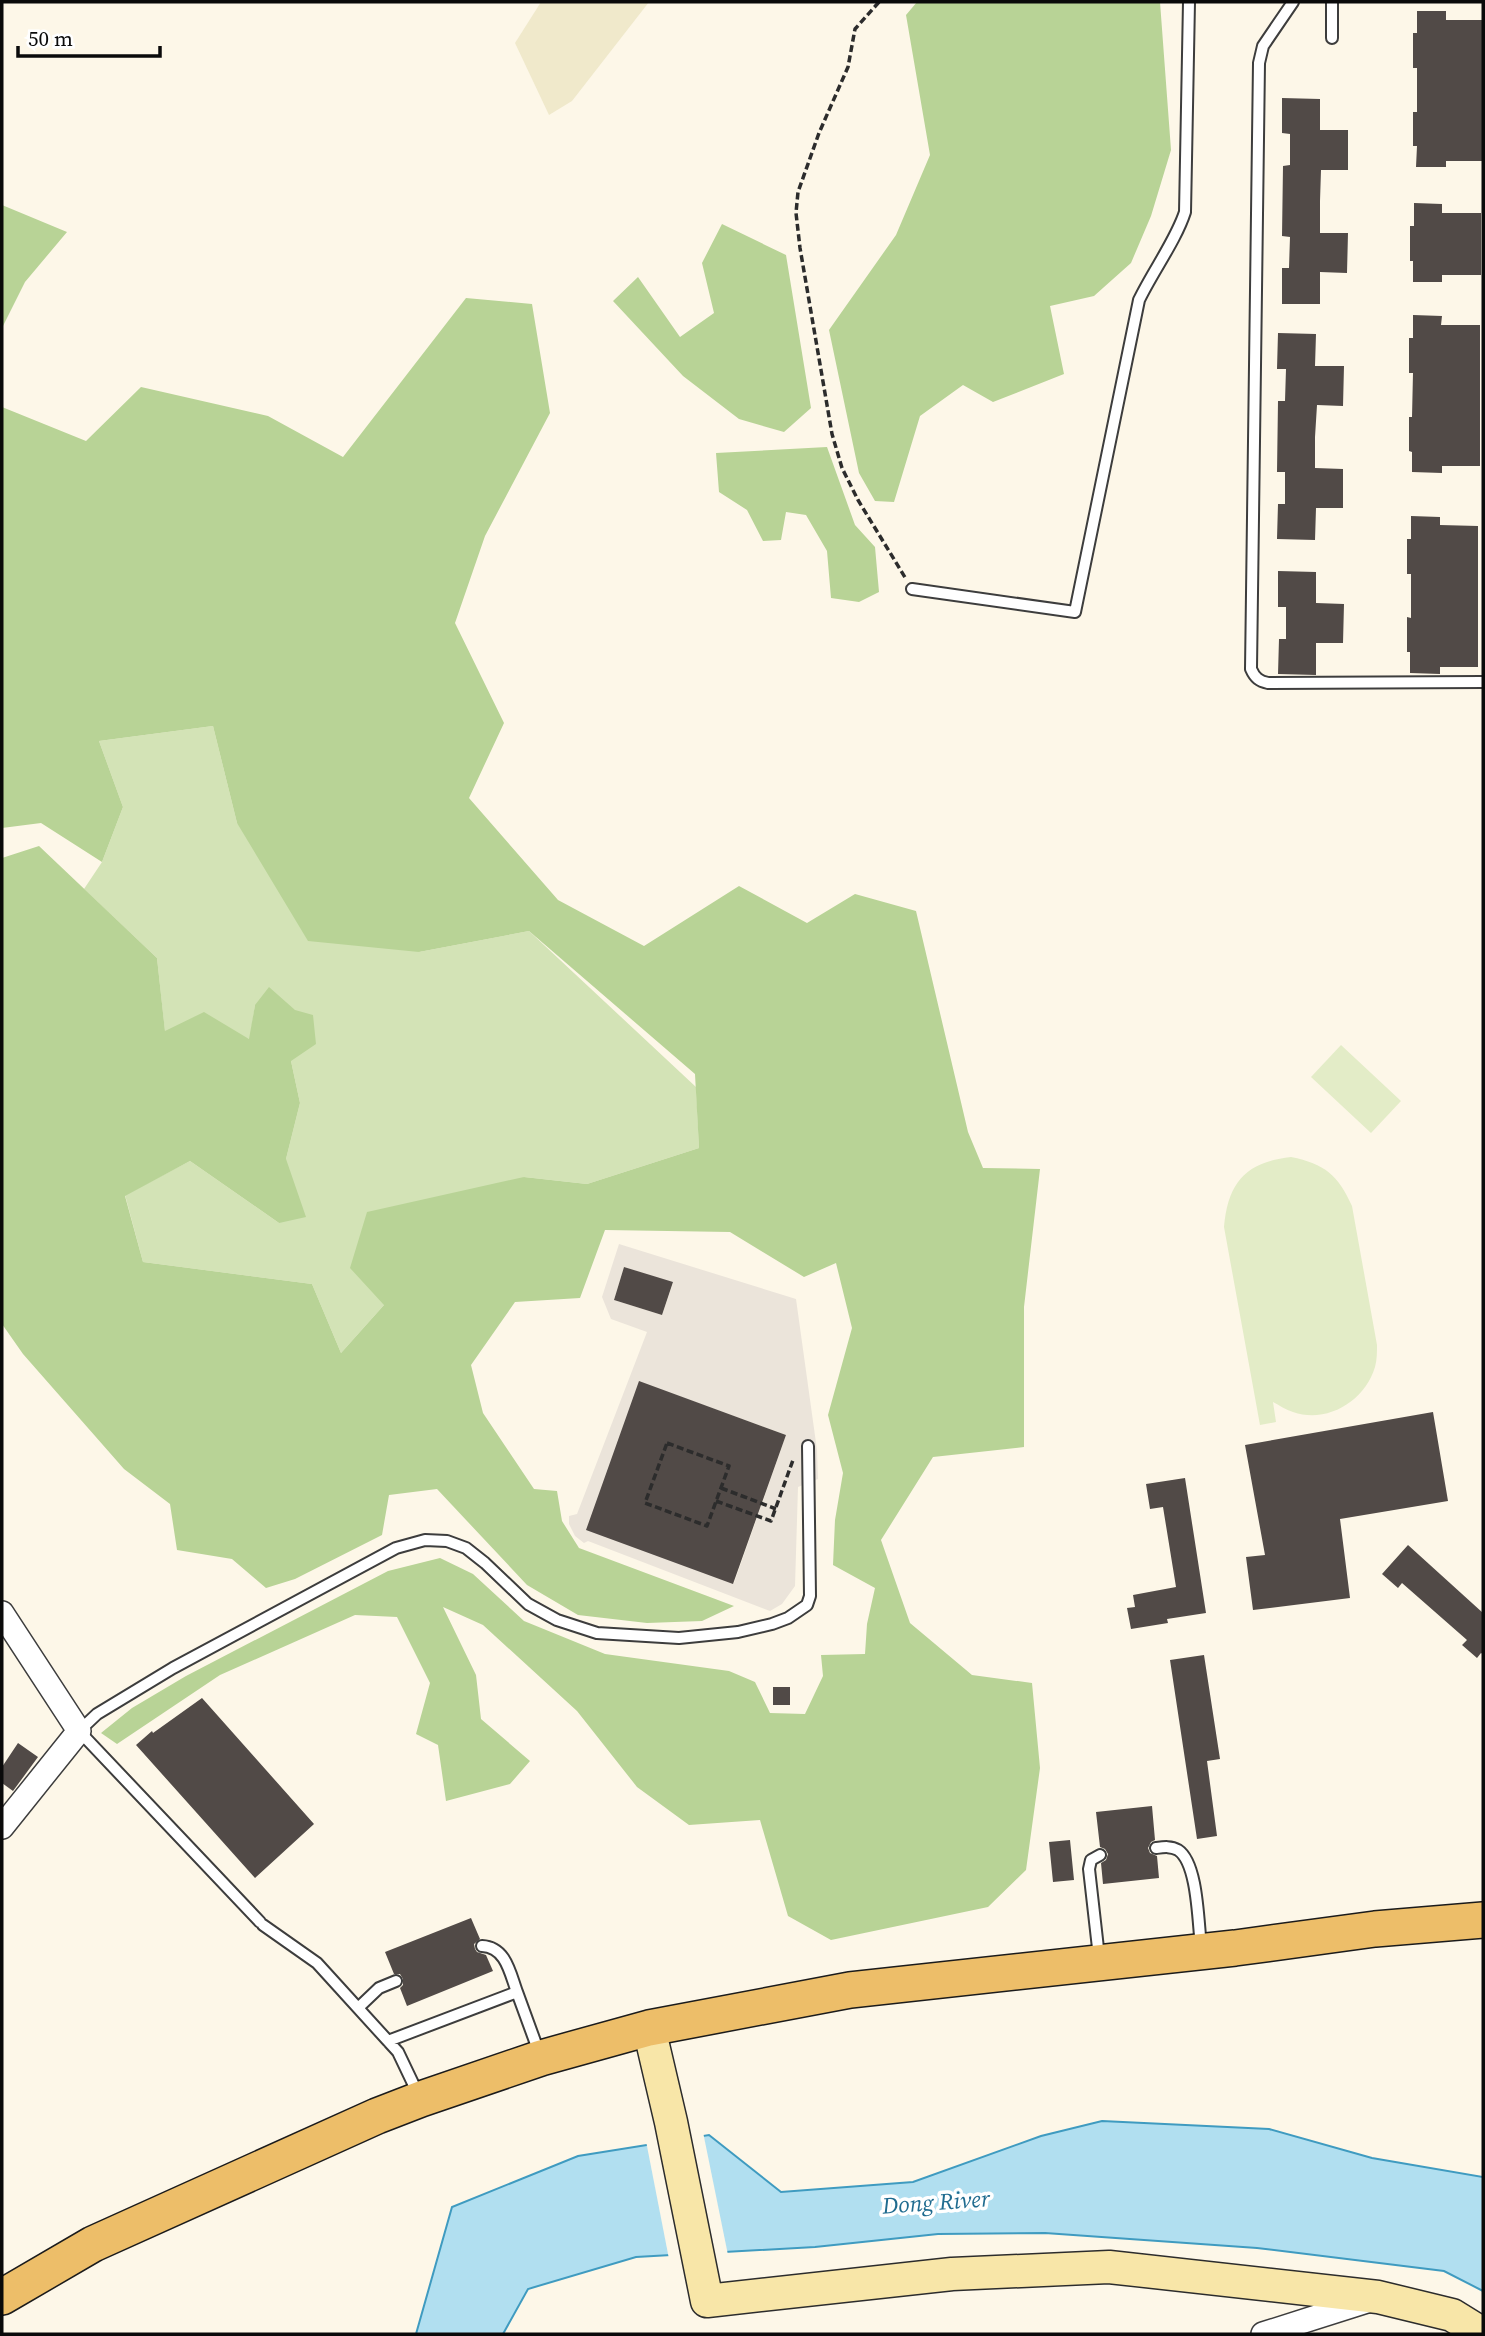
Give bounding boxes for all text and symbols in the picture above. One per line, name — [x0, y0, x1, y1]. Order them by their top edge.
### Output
scale bar — [18, 14, 159, 58]
text: 50 m — [28, 24, 73, 53]
water label: Dong River — [880, 2182, 992, 2222]

